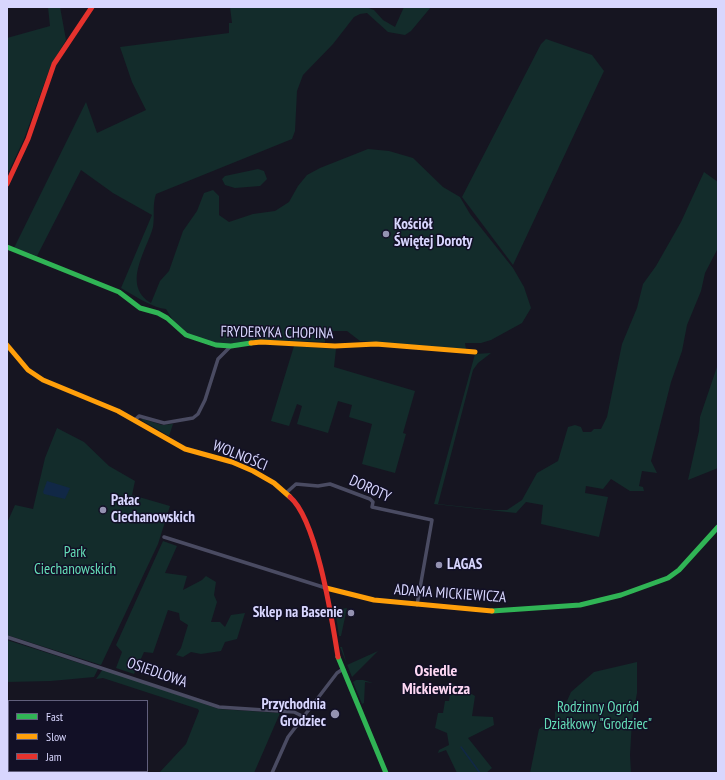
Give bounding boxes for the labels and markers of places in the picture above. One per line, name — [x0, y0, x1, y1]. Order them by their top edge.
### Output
place label: Kościół Świętej Doroty — [394, 216, 472, 251]
marker: Kościół Świętej Doroty — [381, 229, 391, 239]
place label: Pałac Ciechanowskich — [111, 492, 195, 527]
marker: Pałac Ciechanowskich — [98, 505, 108, 515]
place label: LAGAS — [447, 556, 482, 574]
marker: LAGAS — [434, 560, 444, 570]
place label: Sklep na Basenie — [253, 604, 343, 622]
marker: Sklep na Basenie — [346, 608, 356, 618]
place label: Przychodnia Grodziec — [262, 696, 326, 731]
marker: Przychodnia Grodziec — [329, 708, 341, 720]

